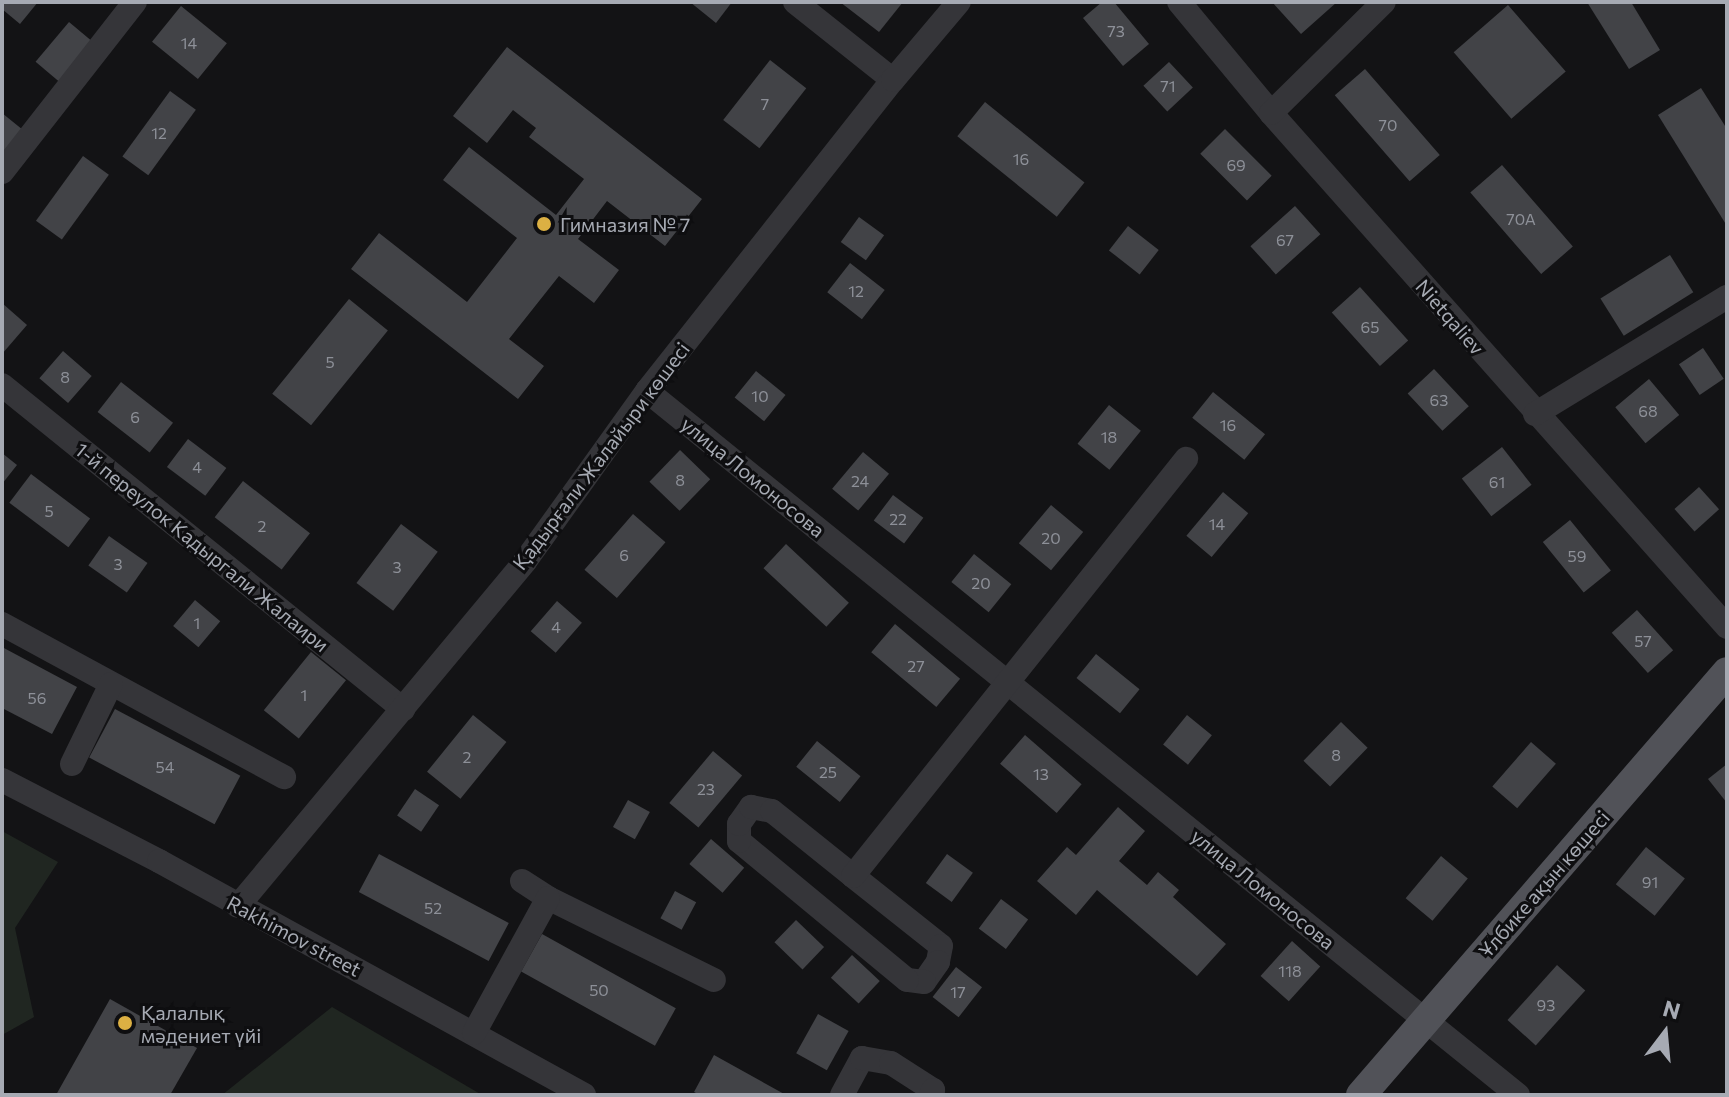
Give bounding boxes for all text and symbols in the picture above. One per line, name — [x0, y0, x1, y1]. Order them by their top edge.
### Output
house number: 73 — [1107, 21, 1125, 41]
house number: 14 — [181, 33, 197, 53]
house number: 71 — [1160, 76, 1176, 96]
house number: 7 — [761, 94, 769, 114]
house number: 70 — [1379, 115, 1397, 135]
house number: 12 — [151, 123, 167, 143]
house number: 16 — [1013, 149, 1029, 169]
house number: 69 — [1226, 155, 1246, 175]
house number: 70А — [1506, 209, 1536, 229]
place label: Гимназия № 7 — [560, 212, 690, 236]
marker: Гимназия № 7 — [535, 215, 553, 233]
house number: 67 — [1276, 230, 1294, 250]
street label: Nietqaliev — [1411, 275, 1489, 359]
house number: 12 — [848, 281, 864, 301]
house number: 65 — [1361, 317, 1379, 337]
street label: Қадырғали Жалайыри көшесі — [508, 337, 694, 575]
house number: 5 — [325, 352, 335, 372]
house number: 8 — [60, 367, 70, 387]
house number: 10 — [751, 386, 769, 406]
house number: 63 — [1430, 390, 1448, 410]
house number: 68 — [1638, 401, 1658, 421]
house number: 6 — [130, 407, 140, 427]
street label: улица Ломоносова — [676, 412, 830, 542]
house number: 16 — [1220, 415, 1236, 435]
house number: 18 — [1101, 427, 1117, 447]
street label: 1-й переулок Кадыргали Жалаири — [70, 437, 334, 657]
house number: 4 — [192, 457, 202, 477]
house number: 8 — [675, 470, 685, 490]
house number: 24 — [851, 471, 869, 491]
house number: 61 — [1489, 472, 1505, 492]
house number: 5 — [44, 501, 54, 521]
house number: 22 — [889, 509, 907, 529]
house number: 14 — [1209, 514, 1225, 534]
house number: 2 — [258, 516, 266, 536]
house number: 20 — [1041, 528, 1061, 548]
house number: 6 — [619, 545, 629, 565]
house number: 59 — [1568, 546, 1586, 566]
house number: 3 — [113, 554, 123, 574]
house number: 3 — [392, 557, 402, 577]
house number: 20 — [971, 573, 991, 593]
house number: 1 — [194, 613, 200, 633]
house number: 4 — [551, 617, 561, 637]
house number: 57 — [1634, 631, 1652, 651]
house number: 27 — [907, 656, 925, 676]
house number: 1 — [301, 685, 307, 705]
house number: 56 — [28, 688, 46, 708]
house number: 8 — [1331, 745, 1341, 765]
house number: 2 — [463, 747, 471, 767]
house number: 54 — [156, 757, 174, 777]
house number: 25 — [819, 762, 837, 782]
house number: 13 — [1033, 764, 1049, 784]
house number: 23 — [697, 779, 715, 799]
street label: Ұлбике ақын көшесі — [1474, 806, 1614, 962]
street label: улица Ломоносова — [1186, 824, 1340, 954]
house number: 91 — [1642, 872, 1658, 892]
street label: Rakhimov street — [223, 891, 365, 981]
house number: 52 — [424, 898, 442, 918]
house number: 118 — [1278, 961, 1302, 981]
house number: 50 — [589, 980, 609, 1000]
house number: 17 — [950, 982, 966, 1002]
north arrow — [1625, 993, 1705, 1073]
text: N — [1660, 994, 1683, 1025]
house number: 93 — [1537, 995, 1555, 1015]
place label: Қалалық мәдениет үйі — [141, 1000, 261, 1047]
marker: Қалалық мәдениет үйі — [116, 1014, 134, 1032]

